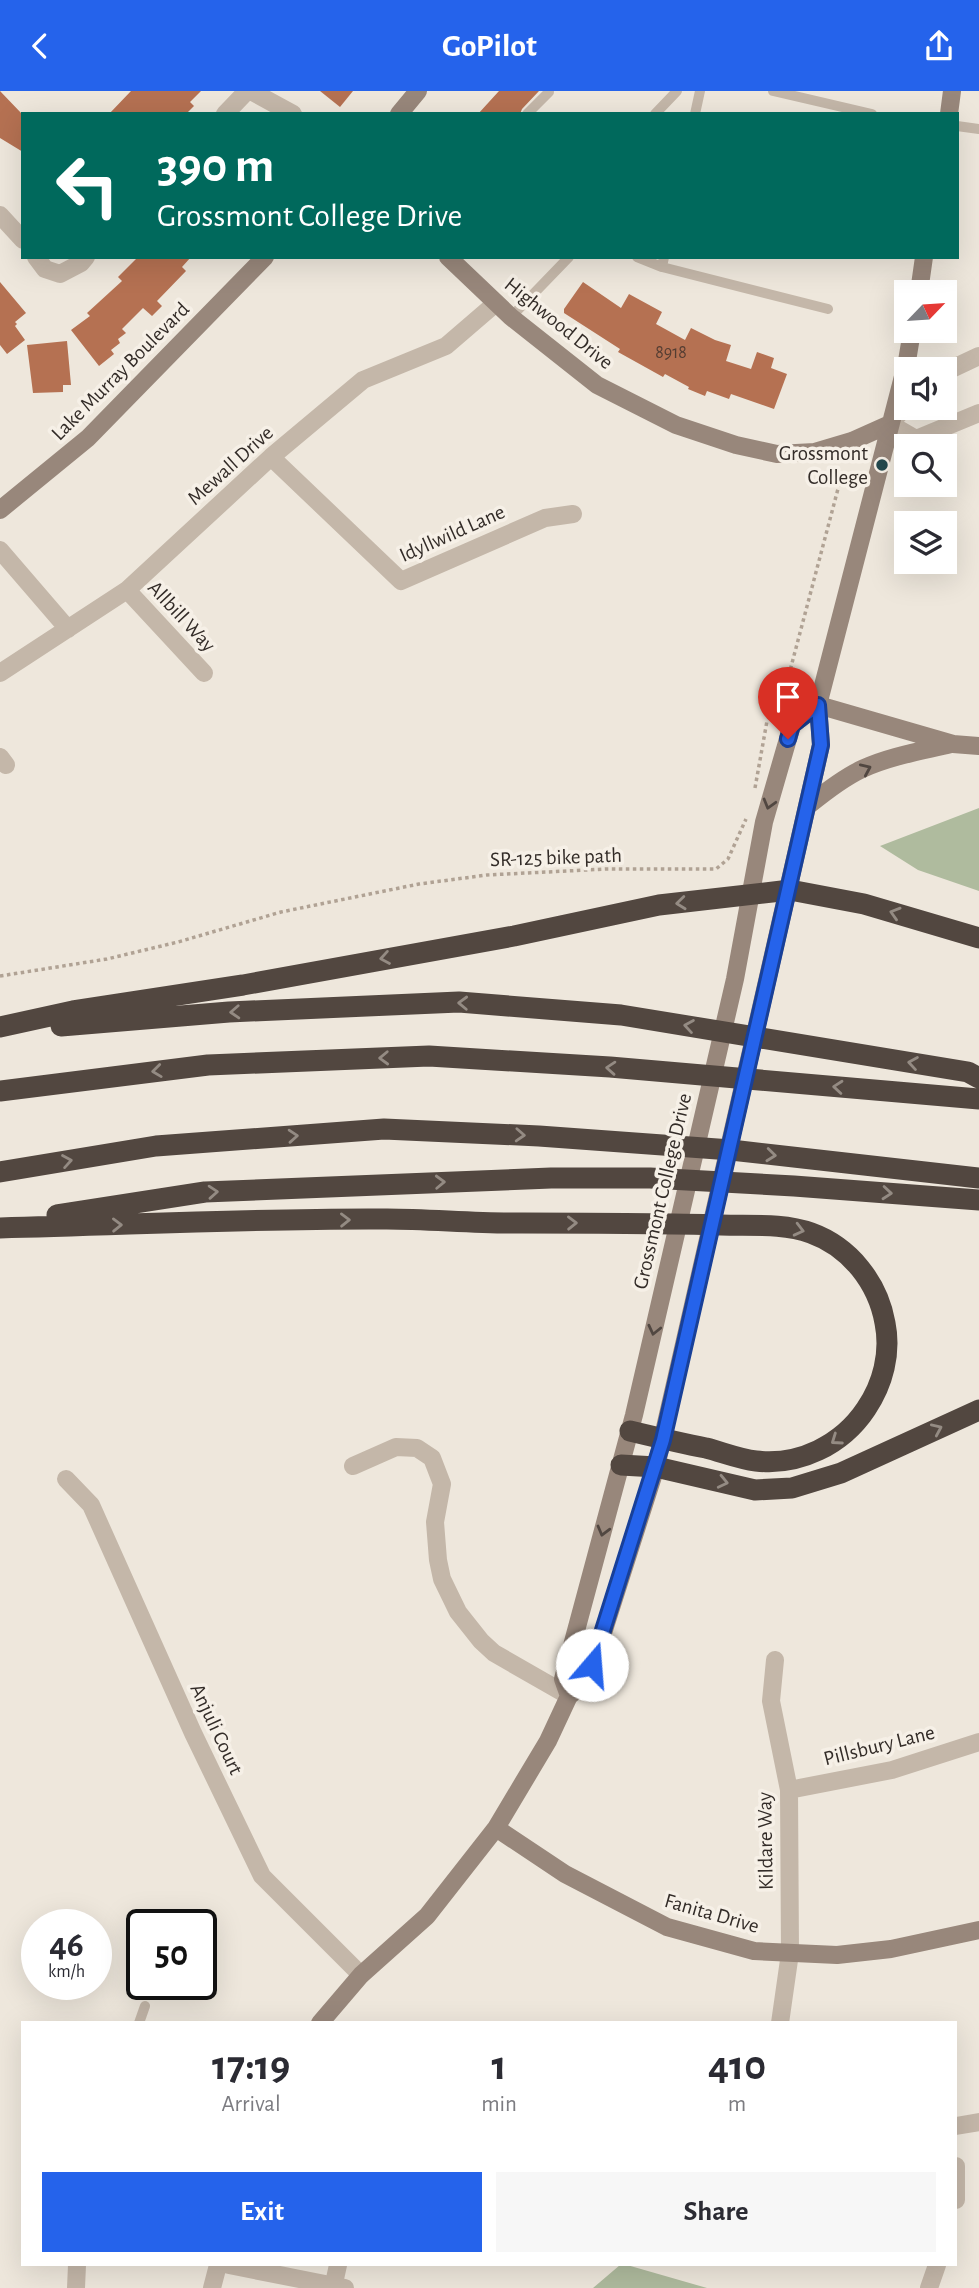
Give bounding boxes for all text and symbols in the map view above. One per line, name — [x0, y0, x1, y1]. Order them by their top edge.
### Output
icon: back — [21, 27, 59, 65]
icon: share — [920, 27, 958, 65]
text: GoPilot — [442, 30, 537, 62]
icon: left — [42, 140, 133, 231]
text: 390 m — [157, 142, 274, 191]
text: Grossmont College Drive — [157, 200, 462, 232]
street label: Highwood Drive — [501, 273, 617, 373]
north arrow — [894, 280, 957, 343]
map controls — [894, 280, 957, 574]
street label: Lake Murray Boulevard — [47, 298, 193, 444]
house number: 8918 — [655, 344, 687, 362]
button: sound — [894, 357, 957, 420]
street label: Mewall Drive — [184, 422, 277, 509]
button: search — [894, 434, 957, 497]
place label: Grossmont College — [779, 443, 868, 488]
marker: Grossmont College — [874, 457, 890, 473]
street label: Idyllwild Lane — [396, 501, 508, 566]
button: layers — [894, 511, 957, 574]
street label: Allbill Way — [144, 577, 219, 656]
pin — [758, 667, 818, 739]
icon: arrive — [769, 678, 807, 716]
one-way arrow — [859, 763, 871, 777]
one-way arrow — [763, 798, 778, 810]
street label: SR-125 bike path — [490, 845, 622, 870]
one-way arrow — [675, 895, 686, 910]
one-way arrow — [890, 907, 902, 922]
one-way arrow — [379, 950, 391, 965]
one-way arrow — [457, 995, 467, 1011]
one-way arrow — [230, 1004, 241, 1019]
one-way arrow — [683, 1019, 695, 1034]
one-way arrow — [378, 1051, 389, 1066]
one-way arrow — [907, 1056, 919, 1071]
one-way arrow — [605, 1060, 616, 1075]
one-way arrow — [151, 1063, 163, 1078]
one-way arrow — [832, 1080, 843, 1095]
street label: Grossmont College Drive — [630, 1091, 695, 1291]
one-way arrow — [515, 1128, 526, 1143]
one-way arrow — [288, 1129, 299, 1144]
one-way arrow — [766, 1147, 777, 1162]
one-way arrow — [61, 1154, 73, 1169]
one-way arrow — [435, 1174, 446, 1190]
one-way arrow — [207, 1184, 218, 1199]
one-way arrow — [882, 1185, 893, 1200]
one-way arrow — [339, 1212, 350, 1227]
one-way arrow — [567, 1215, 578, 1231]
one-way arrow — [112, 1217, 123, 1233]
one-way arrow — [793, 1222, 805, 1237]
one-way arrow — [647, 1324, 662, 1336]
one-way arrow — [930, 1423, 942, 1437]
one-way arrow — [831, 1431, 844, 1444]
one-way arrow — [717, 1474, 729, 1488]
one-way arrow — [597, 1525, 611, 1537]
position arrow — [555, 1628, 629, 1702]
street label: Anjuli Court — [186, 1681, 247, 1778]
street label: Pillsbury Lane — [821, 1722, 937, 1769]
street label: Kildare Way — [754, 1792, 777, 1890]
street label: Fanita Drive — [662, 1890, 762, 1937]
speed limit sign: 50 — [126, 1909, 217, 2000]
text: 46 — [49, 1928, 84, 1963]
text: km/h — [48, 1963, 85, 1981]
text: 17:19 — [212, 2045, 290, 2087]
text: 1 — [492, 2045, 507, 2087]
text: 410 — [708, 2045, 766, 2087]
text: Arrival — [222, 2093, 281, 2116]
text: min — [481, 2093, 517, 2116]
text: m — [728, 2093, 746, 2116]
button: Exit — [42, 2172, 482, 2252]
button: Share — [496, 2172, 936, 2252]

